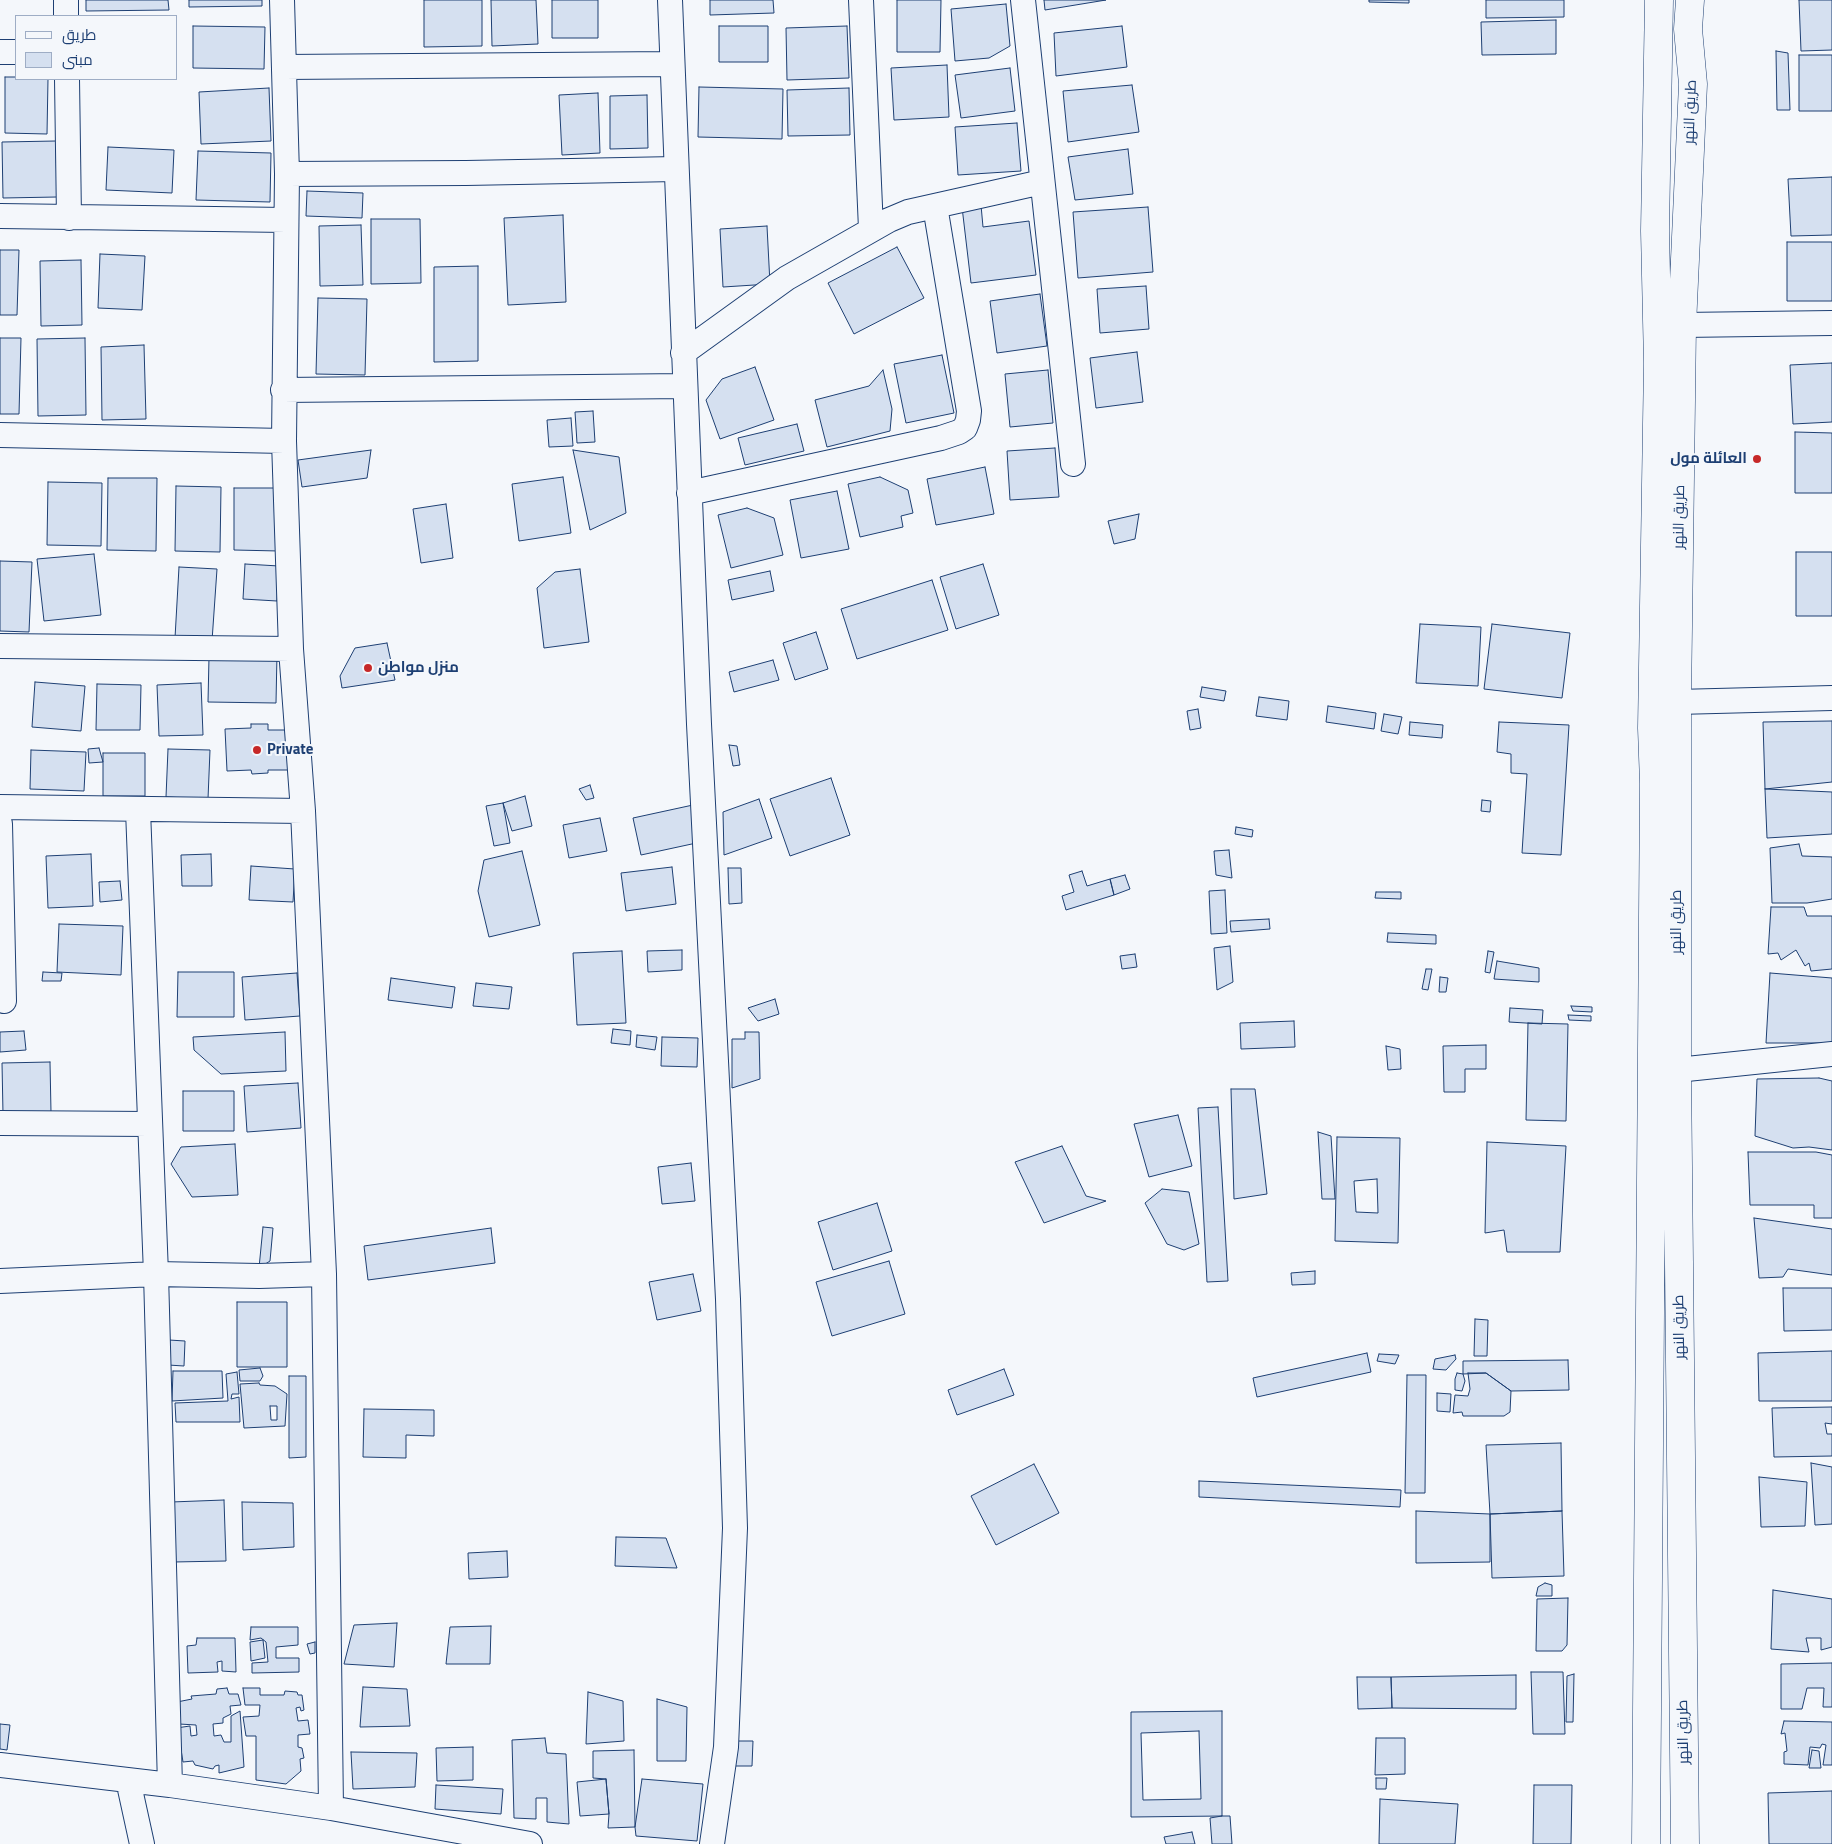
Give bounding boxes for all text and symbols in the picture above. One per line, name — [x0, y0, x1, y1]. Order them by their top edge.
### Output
legend — [15, 15, 178, 80]
text: طريق — [62, 23, 96, 46]
text: مبنى — [62, 48, 93, 71]
street label: طريق النهر — [1681, 79, 1701, 145]
place label: العائلة مول — [1670, 450, 1747, 468]
marker: العائلة مول — [1751, 453, 1763, 465]
street label: طريق النهر — [1670, 485, 1690, 549]
place label: منزل مواطن — [378, 659, 459, 677]
marker: منزل مواطن — [362, 662, 374, 674]
place label: Private — [267, 741, 313, 759]
marker: Private — [251, 744, 263, 756]
street label: طريق النهر — [1668, 890, 1686, 954]
street label: طريق النهر — [1670, 1295, 1690, 1359]
street label: طريق النهر — [1674, 1700, 1694, 1764]

